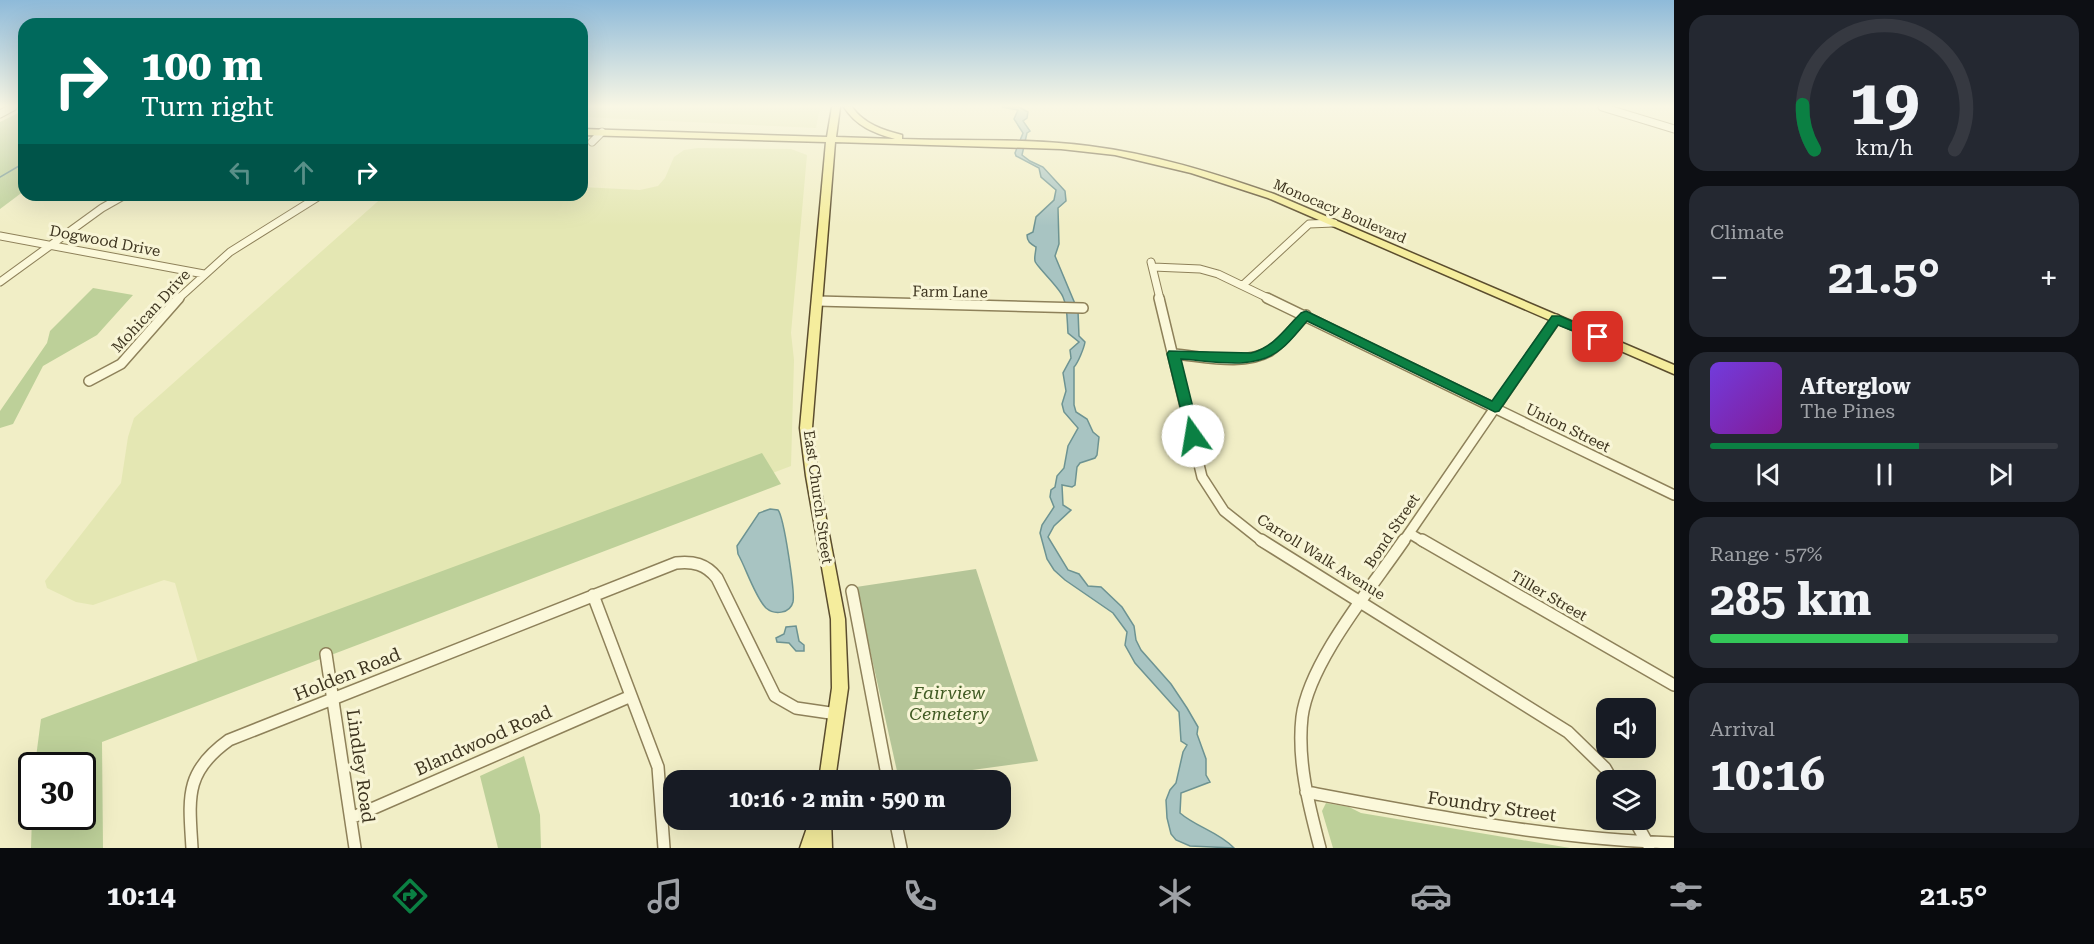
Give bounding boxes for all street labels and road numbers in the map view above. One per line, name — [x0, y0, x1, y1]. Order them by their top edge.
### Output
street label: Monocacy Boulevard — [1271, 176, 1409, 246]
street label: Dogwood Drive — [48, 221, 162, 261]
street label: Mohican Drive — [108, 266, 194, 356]
street label: Farm Lane — [912, 282, 988, 302]
street label: Union Street — [1523, 400, 1614, 456]
street label: East Church Street — [800, 429, 836, 565]
street label: Bond Street — [1361, 490, 1424, 571]
street label: Carroll Walk Avenue — [1254, 510, 1388, 604]
street label: Tiller Street — [1508, 567, 1591, 625]
street label: Holden Road — [291, 643, 404, 705]
street label: Blandwood Road — [411, 700, 555, 780]
street label: Lindley Road — [343, 708, 379, 825]
street label: Foundry Street — [1426, 787, 1558, 825]

